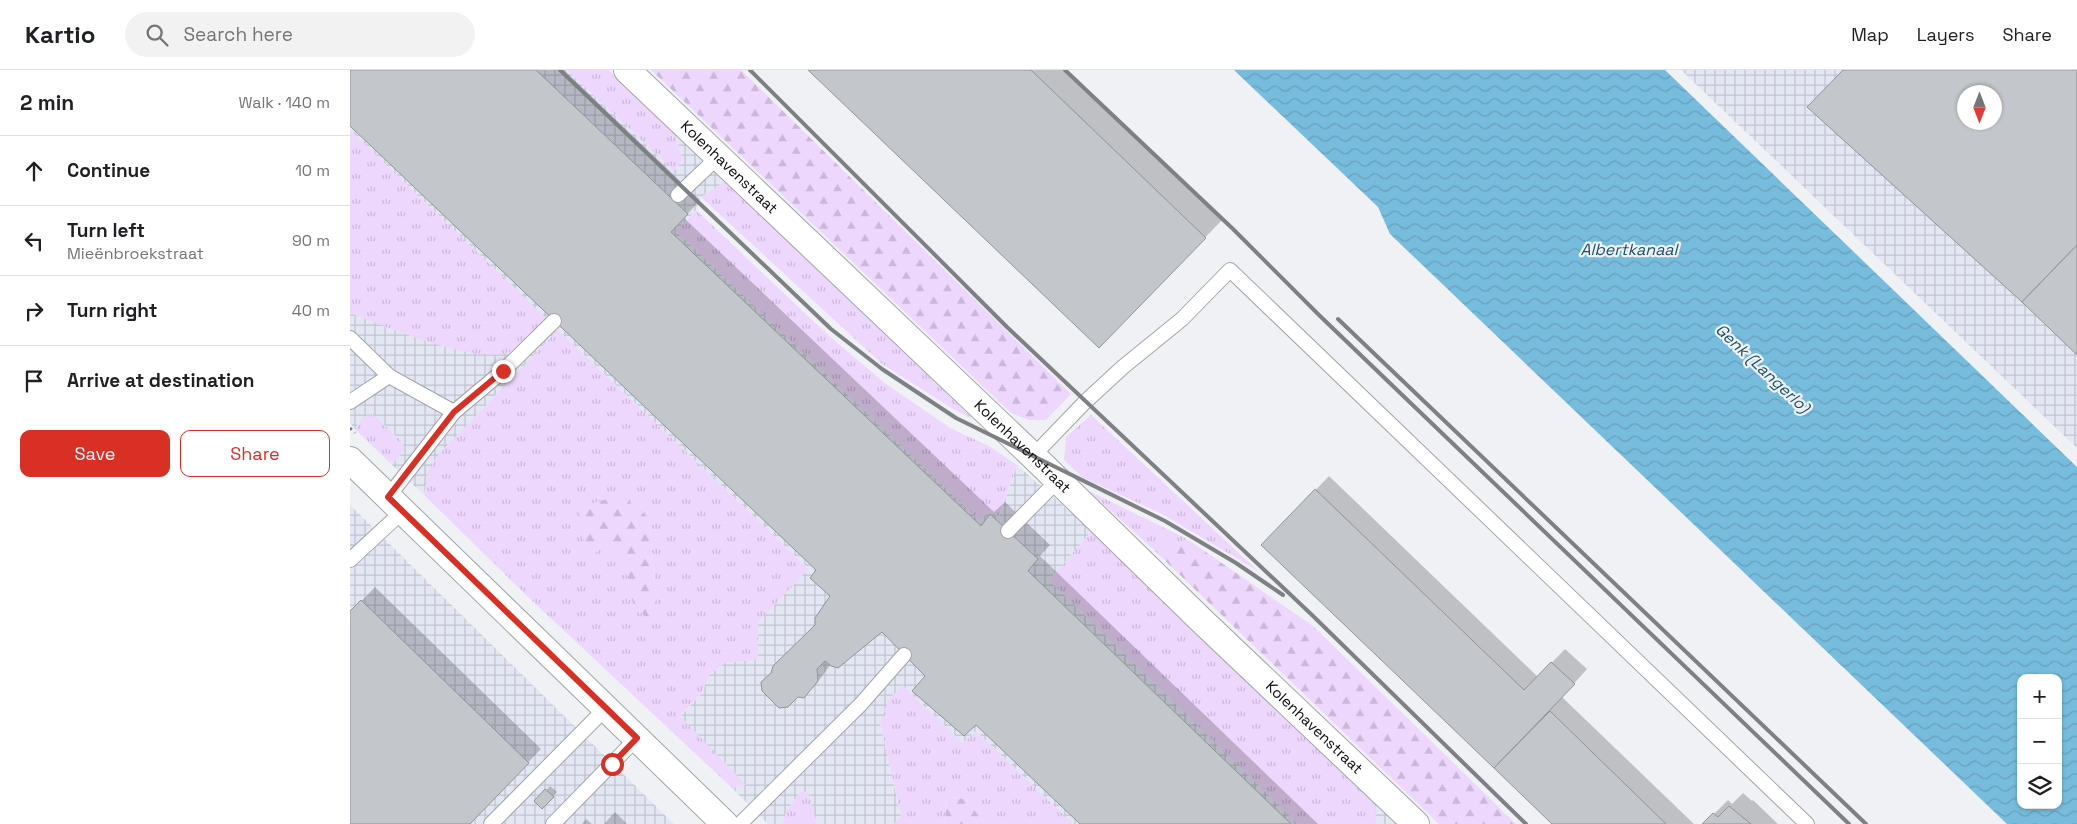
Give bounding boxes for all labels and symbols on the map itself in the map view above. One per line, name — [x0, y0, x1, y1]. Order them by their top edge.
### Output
north arrow — [1957, 85, 2002, 130]
street label: Kolenhavenstraat — [677, 116, 782, 217]
water label: Albertkanaal — [1581, 239, 1680, 260]
water label: Genk (Langerlo) — [1711, 319, 1816, 419]
route end — [492, 360, 515, 383]
street label: Kolenhavenstraat — [970, 395, 1075, 497]
street label: Kolenhavenstraat — [1262, 676, 1367, 778]
route start — [601, 753, 624, 776]

